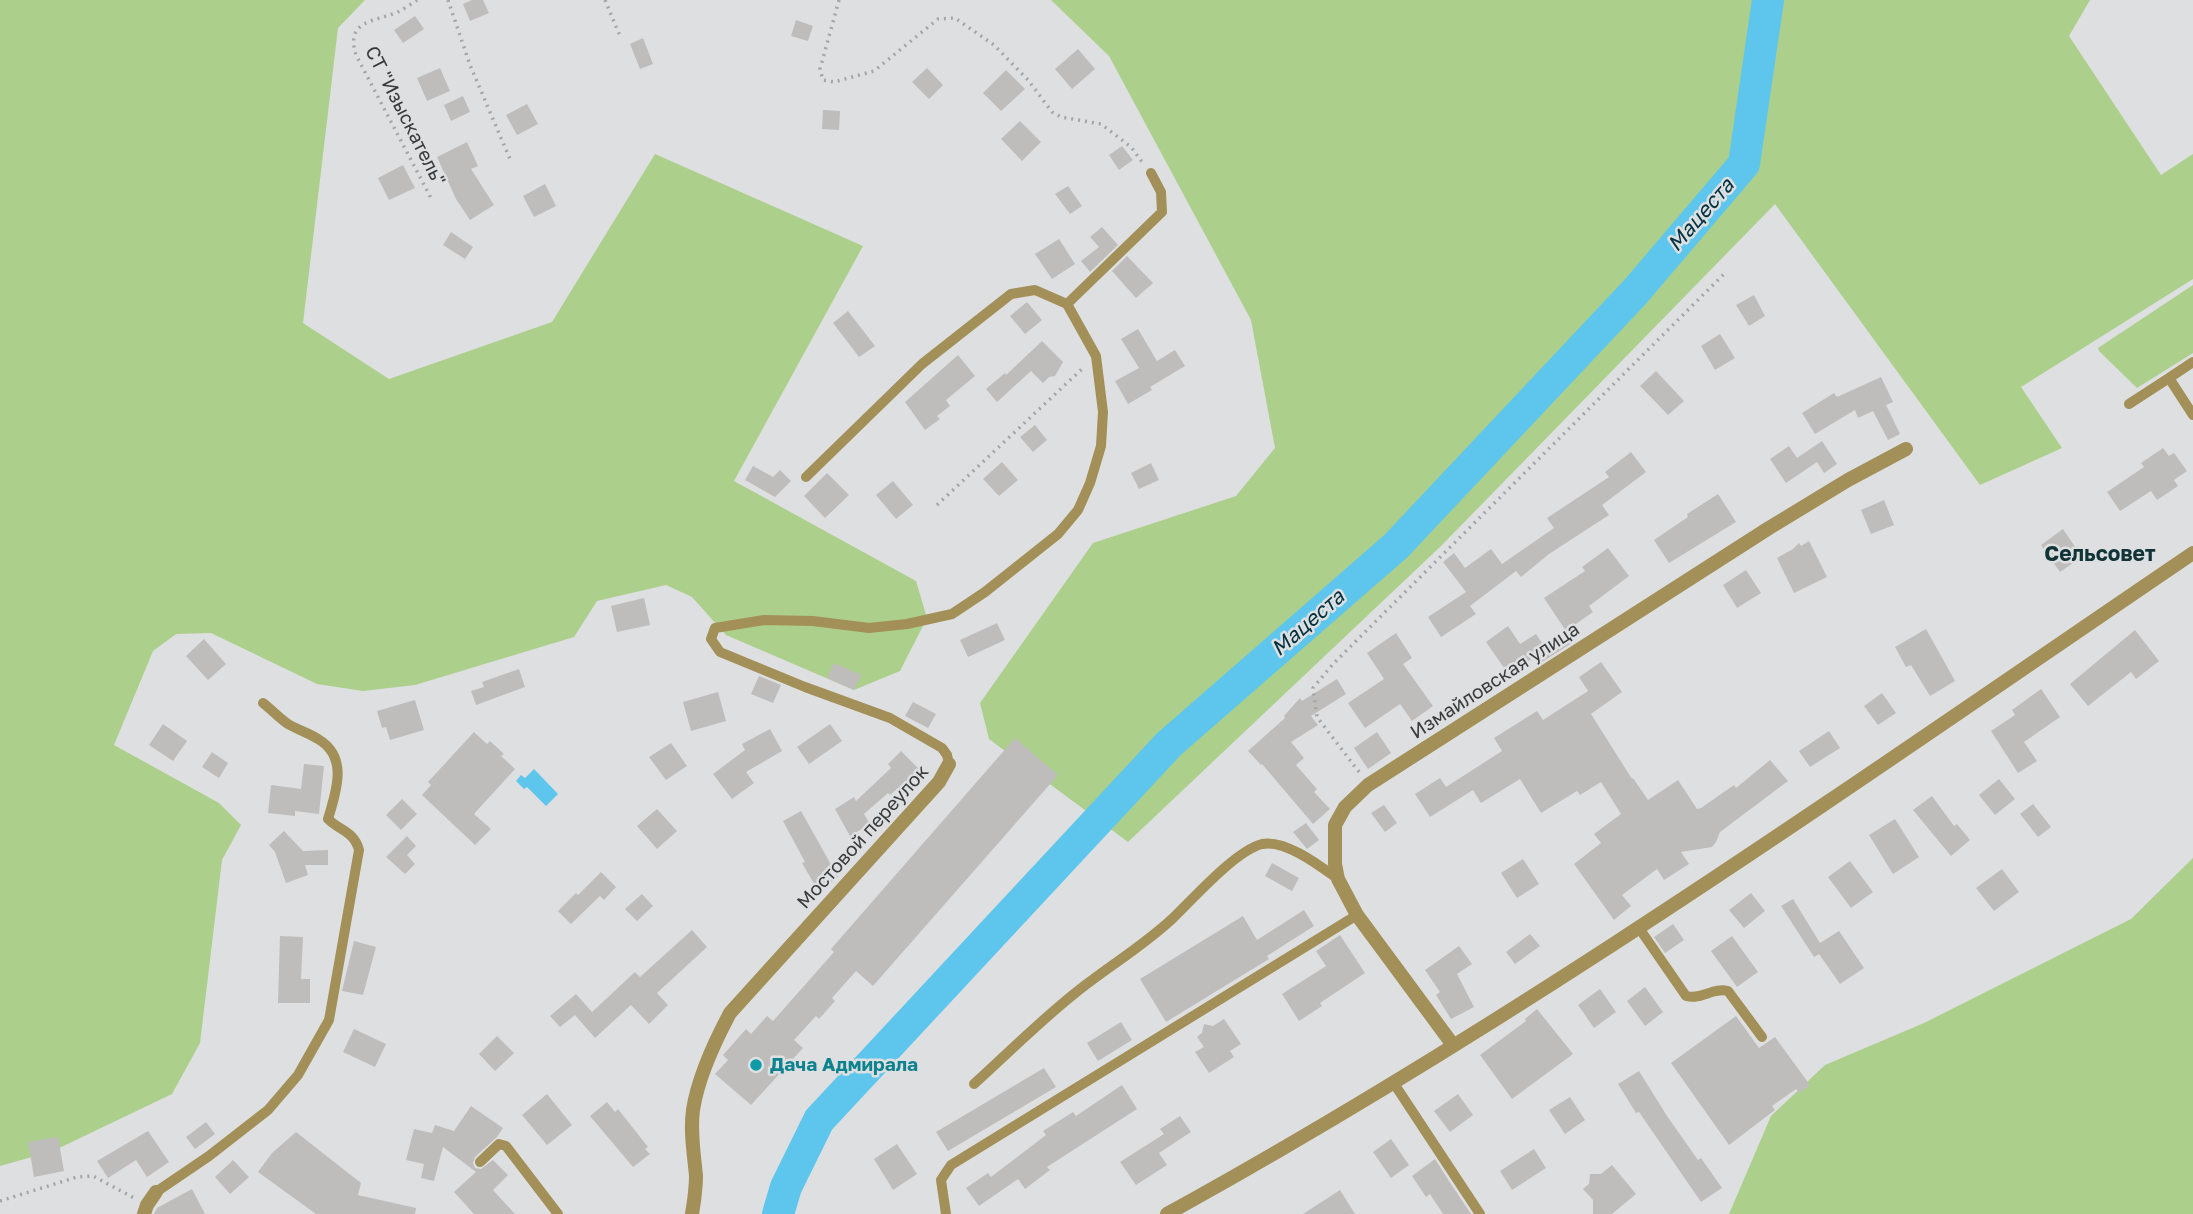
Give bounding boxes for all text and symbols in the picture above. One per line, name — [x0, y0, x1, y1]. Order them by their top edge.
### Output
street label: СТ "Изыскатель" — [360, 42, 450, 190]
water label: Мацеста — [1663, 173, 1739, 257]
district label: Сельсовет — [2044, 541, 2156, 567]
water label: Мацеста — [1266, 585, 1350, 661]
street label: Измайловская улица — [1406, 618, 1584, 744]
street label: Мостовой переулок — [792, 760, 934, 914]
place label: Дача Адмирала — [770, 1054, 918, 1076]
marker: Дача Адмирала — [748, 1057, 764, 1073]

